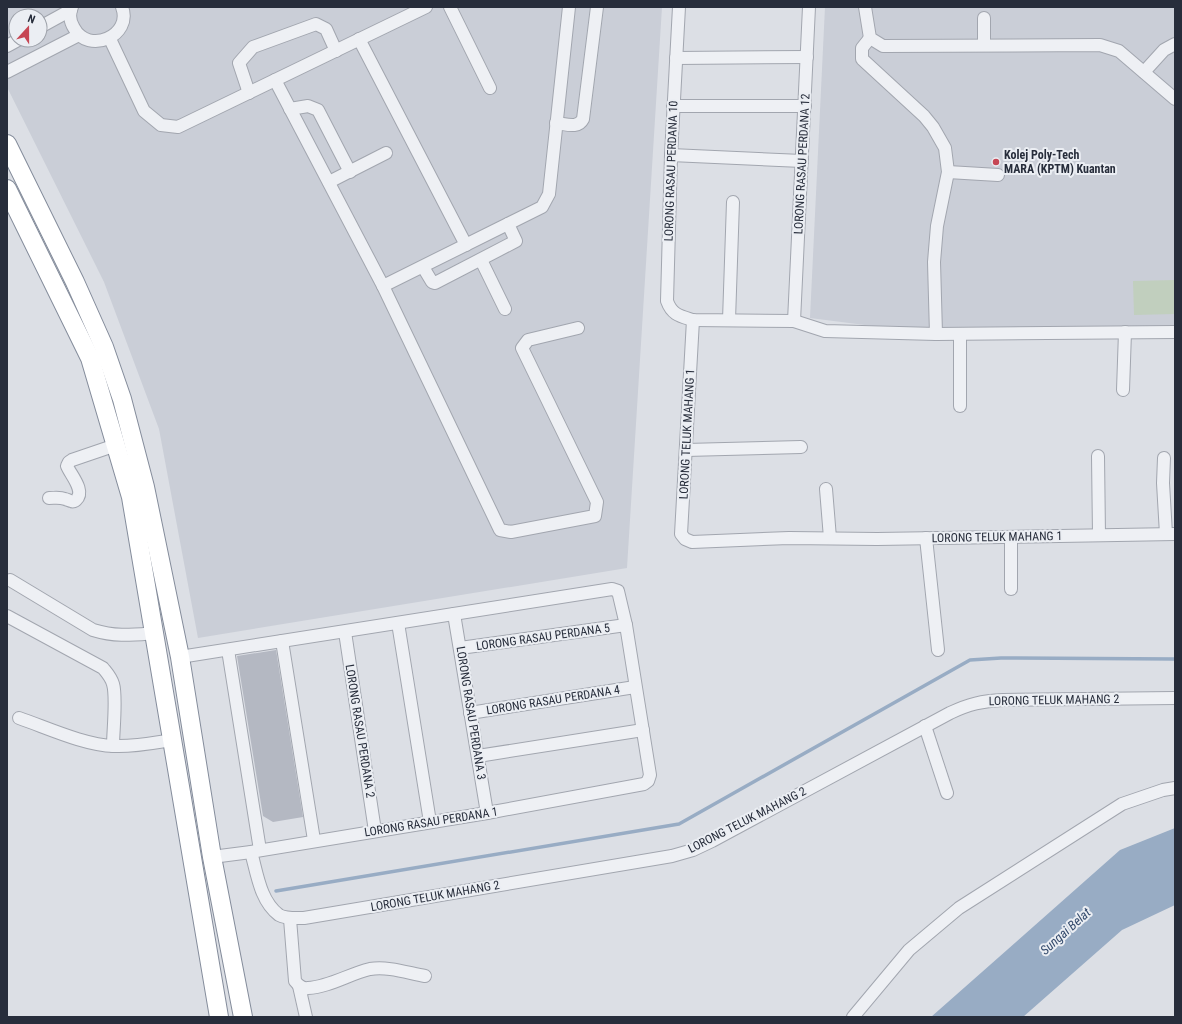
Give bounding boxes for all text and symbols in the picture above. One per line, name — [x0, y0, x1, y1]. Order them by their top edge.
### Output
north arrow — [8, 8, 48, 48]
text: N — [26, 12, 37, 26]
street label: LORONG RASAU PERDANA 12 — [791, 93, 813, 235]
street label: LORONG RASAU PERDANA 10 — [662, 100, 680, 242]
place label: Kolej Poly-Tech MARA (KPTM) Kuantan — [1004, 148, 1116, 176]
marker: Kolej Poly-Tech MARA (KPTM) Kuantan — [991, 157, 1001, 167]
street label: LORONG TELUK MAHANG 1 — [677, 368, 697, 500]
street label: LORONG TELUK MAHANG 1 — [932, 529, 1062, 545]
street label: LORONG RASAU PERDANA 5 — [475, 621, 611, 653]
street label: LORONG RASAU PERDANA 3 — [454, 645, 488, 781]
street label: LORONG RASAU PERDANA 2 — [343, 663, 377, 799]
street label: LORONG RASAU PERDANA 4 — [485, 683, 621, 717]
street label: LORONG TELUK MAHANG 2 — [989, 692, 1119, 708]
street label: LORONG TELUK MAHANG 2 — [686, 784, 808, 856]
street label: LORONG RASAU PERDANA 1 — [363, 805, 499, 839]
street label: LORONG TELUK MAHANG 2 — [369, 878, 501, 914]
water label: Sungai Belat — [1037, 905, 1094, 958]

